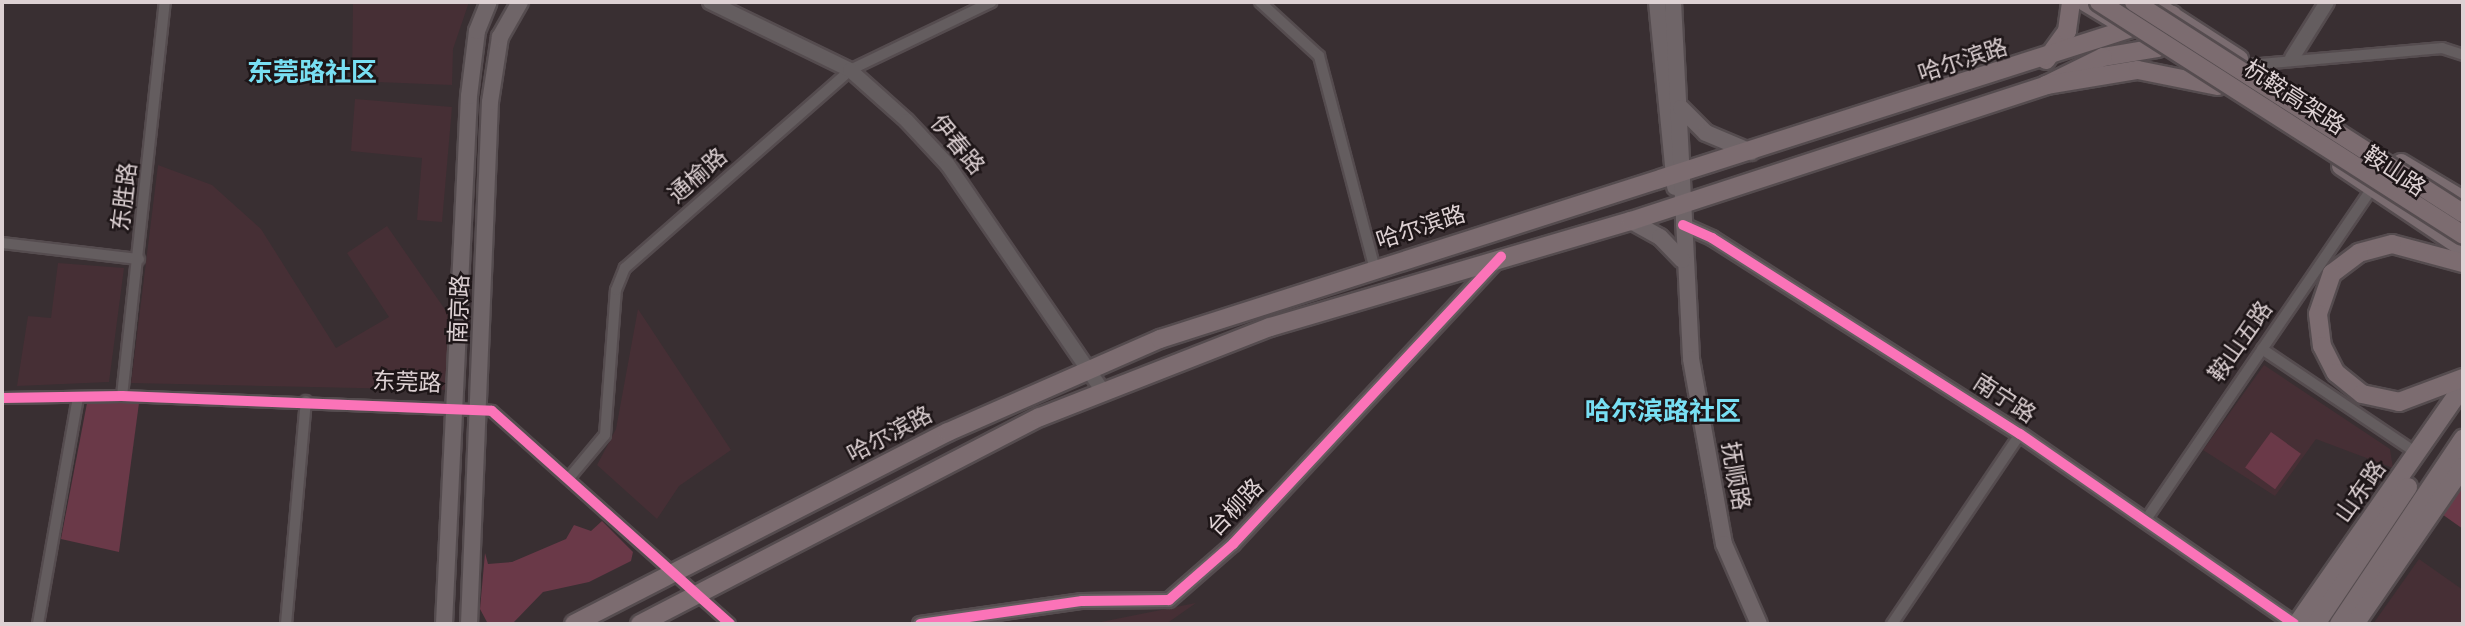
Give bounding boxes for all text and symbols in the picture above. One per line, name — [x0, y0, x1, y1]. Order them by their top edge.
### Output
street label: 哈尔滨路 — [1915, 34, 2011, 88]
street label: 杭鞍高架路 — [2238, 55, 2350, 141]
district label: 东莞路社区 — [247, 57, 377, 89]
street label: 伊春路 — [924, 110, 990, 180]
street label: 鞍山路 — [2358, 141, 2430, 203]
street label: 通榆路 — [663, 143, 733, 209]
street label: 东胜路 — [107, 161, 143, 233]
street label: 哈尔滨路 — [1373, 201, 1469, 255]
street label: 南京路 — [445, 274, 475, 344]
street label: 鞍山五路 — [2203, 296, 2279, 388]
street label: 东莞路 — [372, 368, 442, 398]
street label: 南宁路 — [1968, 369, 2040, 429]
district label: 哈尔滨路社区 — [1585, 396, 1741, 428]
street label: 哈尔滨路 — [843, 401, 937, 469]
street label: 抚顺路 — [1715, 440, 1755, 512]
street label: 山东路 — [2330, 456, 2392, 528]
street label: 台柳路 — [1202, 474, 1270, 542]

